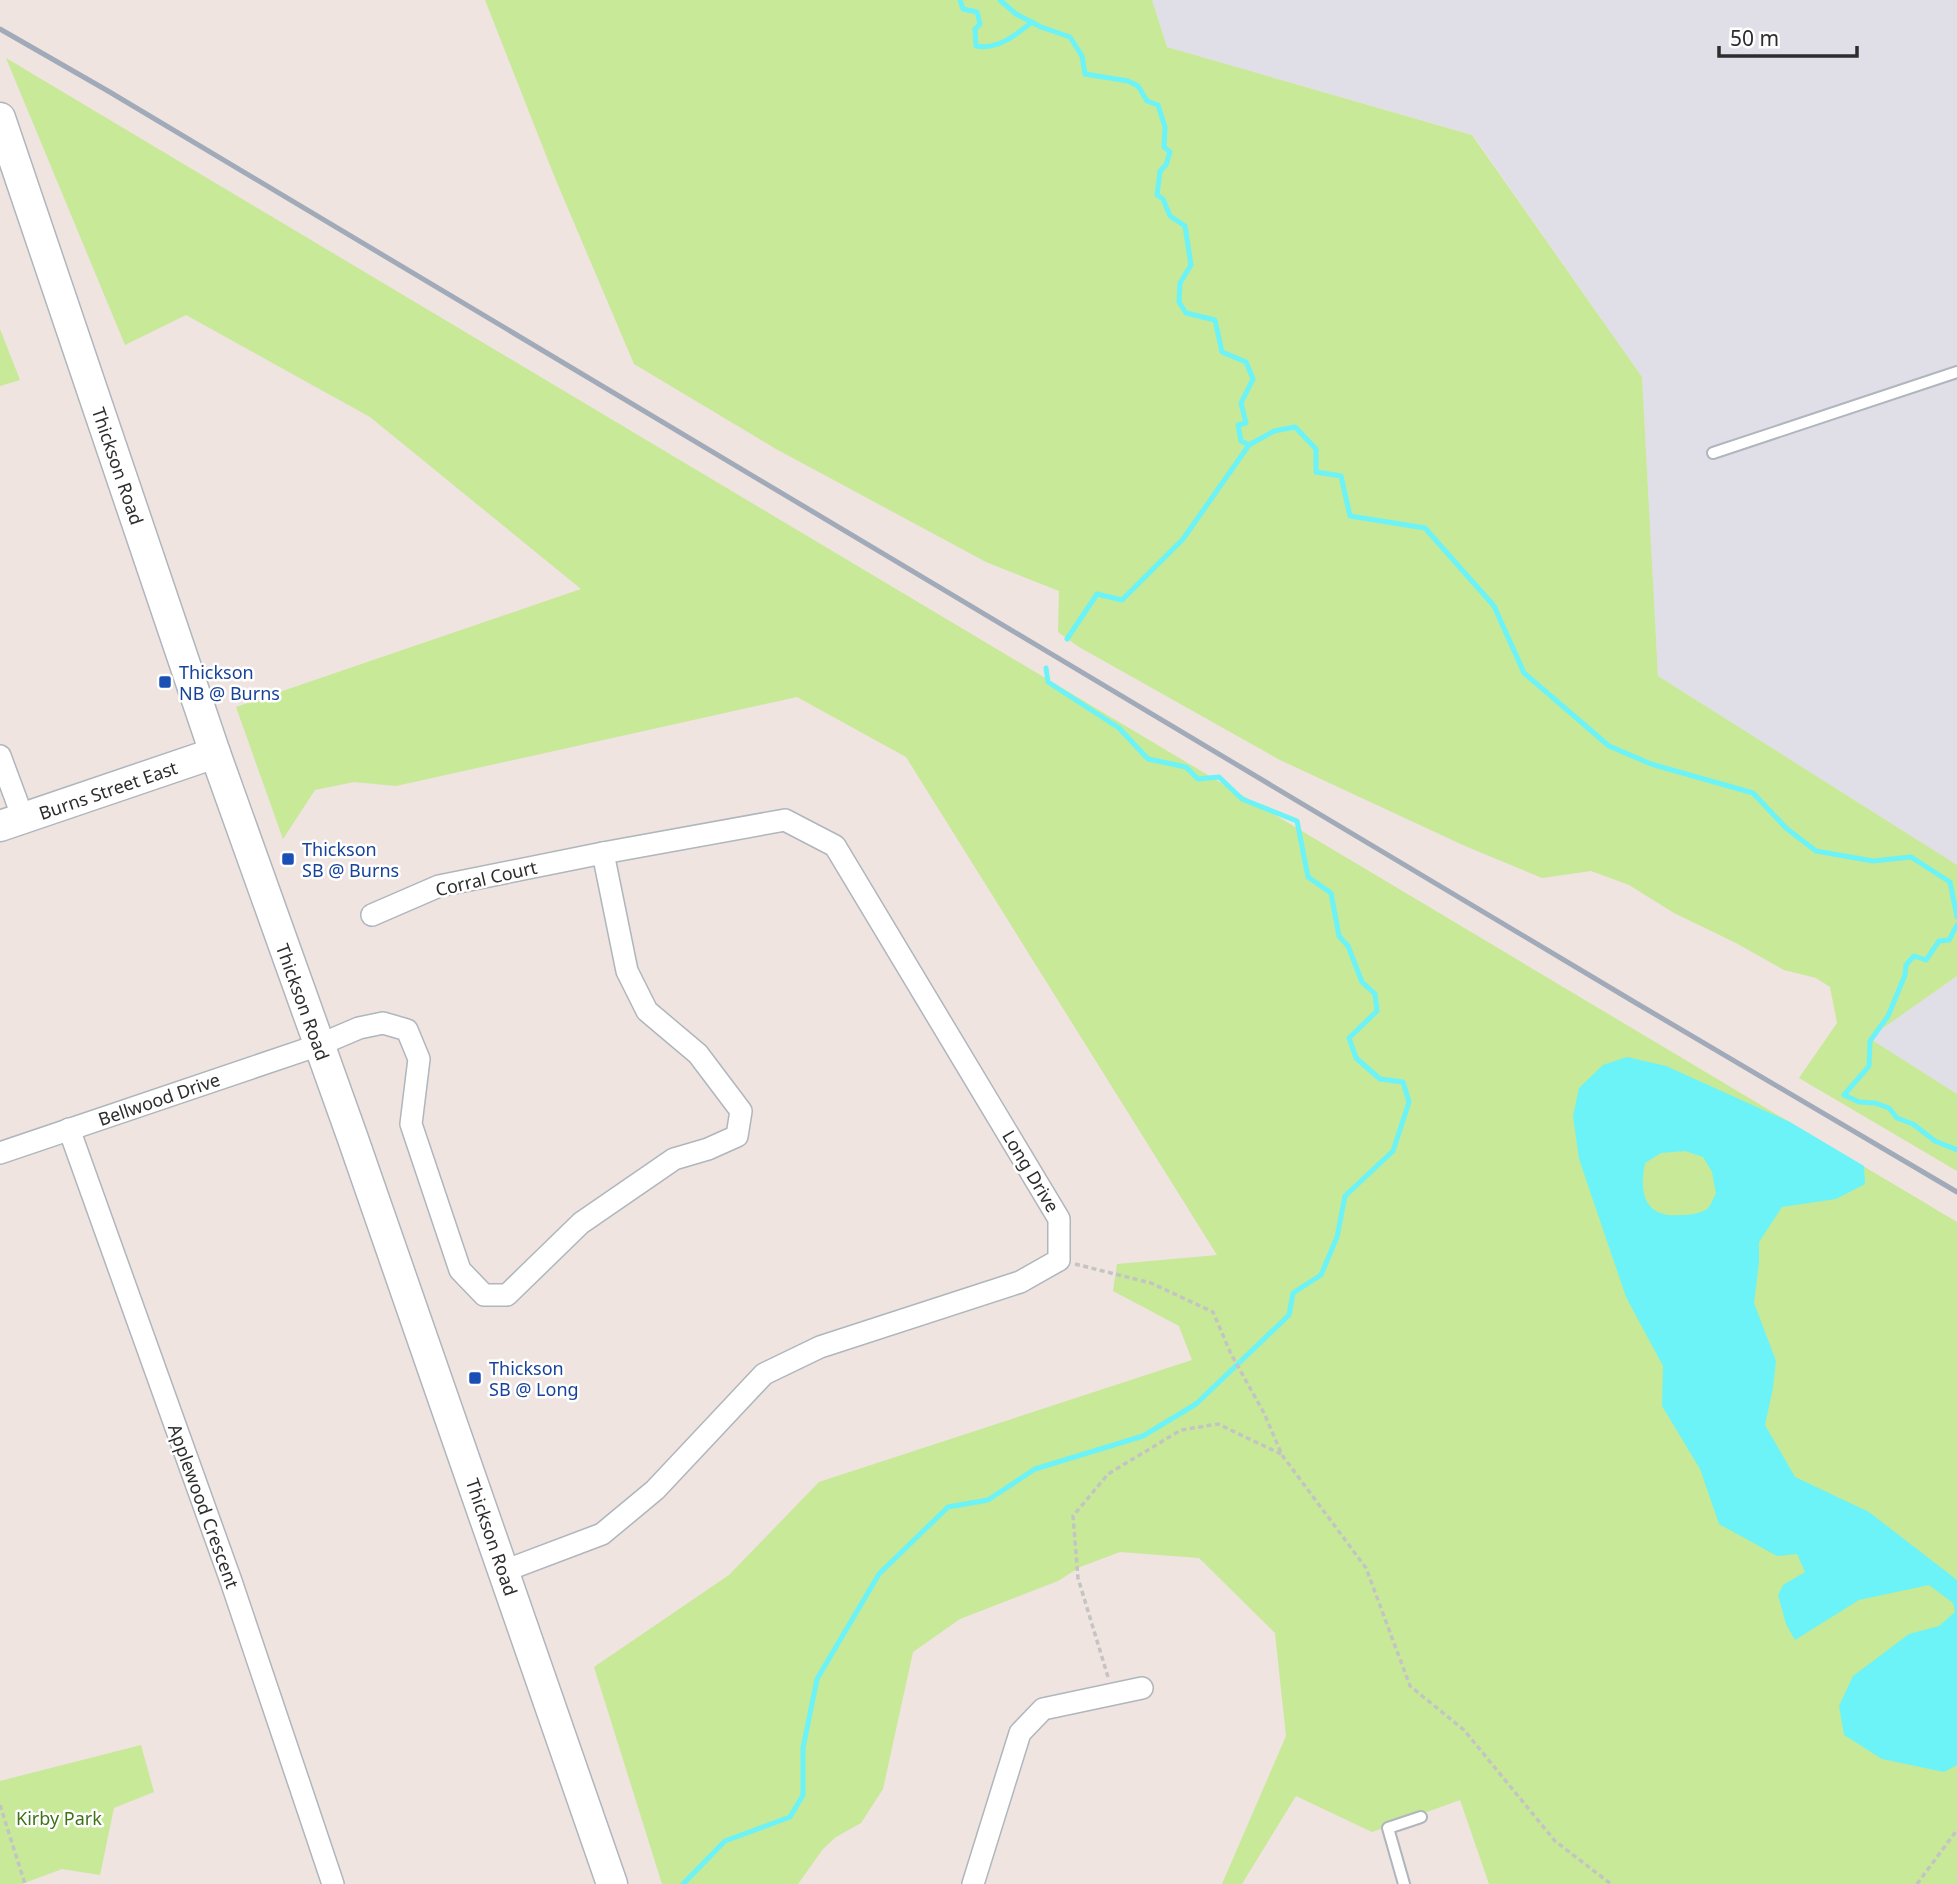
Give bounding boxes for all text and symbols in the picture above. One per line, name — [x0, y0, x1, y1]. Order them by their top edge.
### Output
scale bar — [1719, 14, 1857, 58]
text: 50 m — [1730, 24, 1779, 52]
street label: Thickson Road — [87, 404, 149, 528]
place label: Thickson NB @ Burns — [179, 660, 280, 705]
marker: Thickson NB @ Burns — [157, 674, 173, 690]
street label: Burns Street East — [36, 755, 181, 825]
place label: Thickson SB @ Burns — [302, 837, 399, 882]
marker: Thickson SB @ Burns — [280, 851, 296, 867]
street label: Corral Court — [433, 855, 540, 901]
street label: Thickson Road — [271, 940, 335, 1064]
street label: Bellwood Drive — [95, 1067, 223, 1131]
street label: Long Drive — [997, 1126, 1065, 1216]
place label: Thickson SB @ Long — [489, 1356, 579, 1401]
marker: Thickson SB @ Long — [467, 1370, 483, 1386]
street label: Applewood Crescent — [163, 1420, 245, 1592]
street label: Thickson Road — [461, 1475, 523, 1599]
park label: Kirby Park — [16, 1806, 102, 1830]

